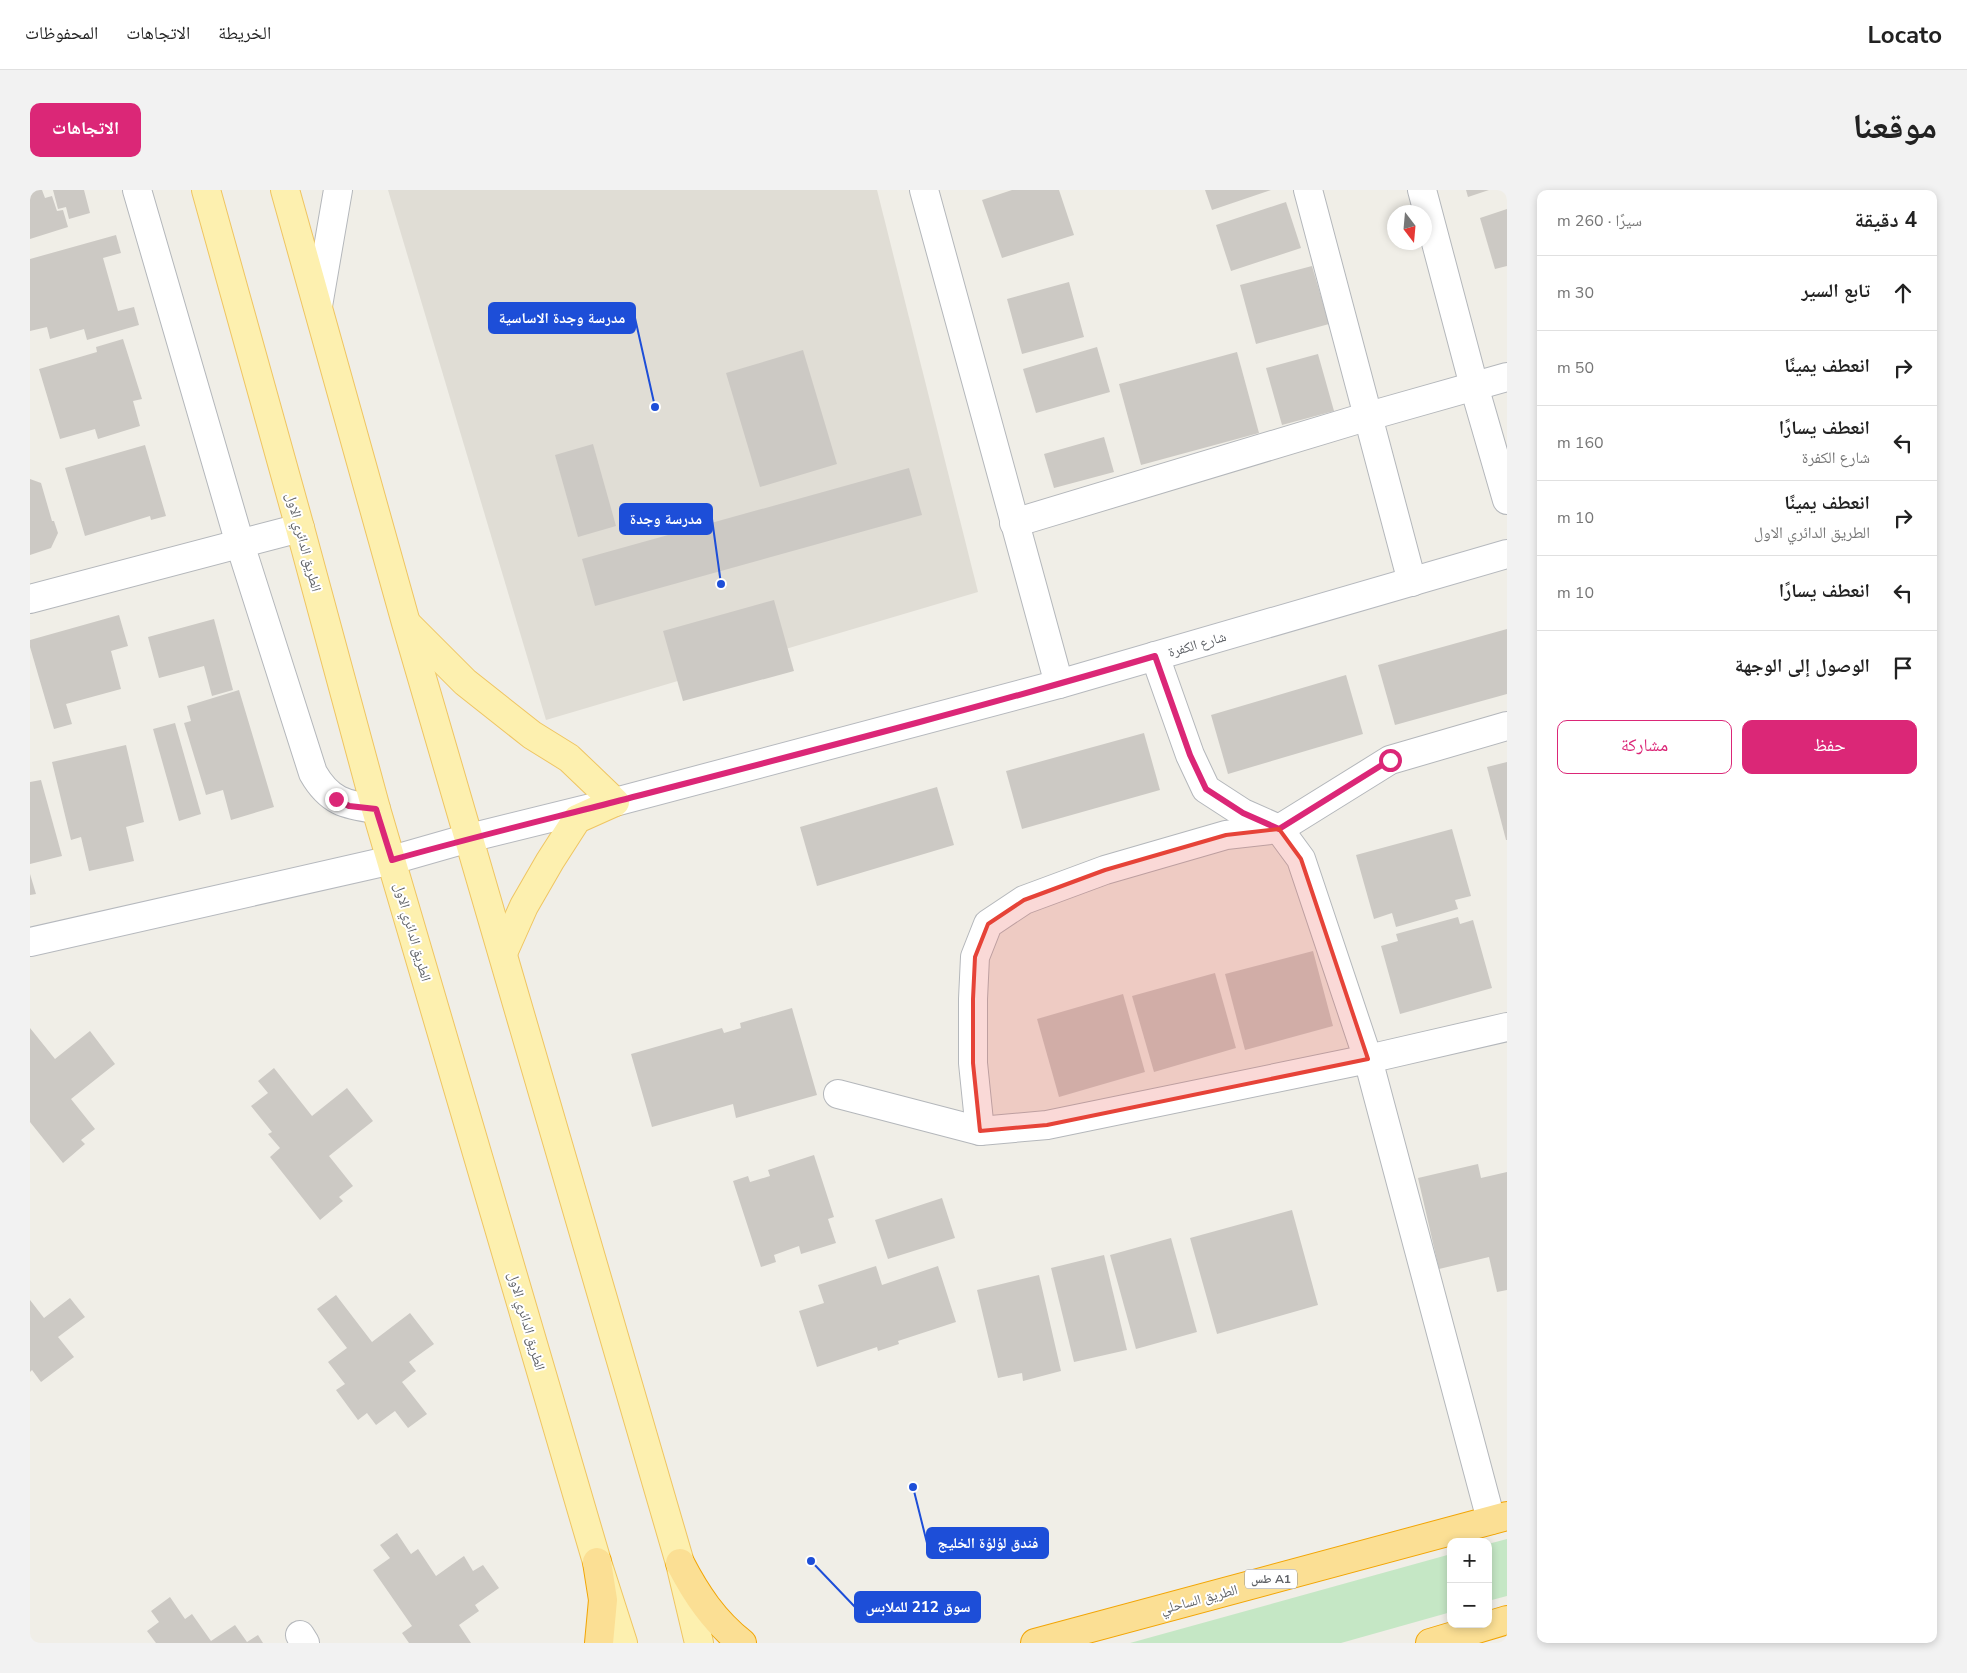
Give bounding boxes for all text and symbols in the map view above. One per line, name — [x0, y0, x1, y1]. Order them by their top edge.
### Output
text: Locato — [1868, 19, 1942, 51]
text: المحفوظات — [25, 21, 98, 45]
text: الاتجاهات — [126, 21, 190, 45]
text: الخريطة — [218, 21, 271, 45]
button: الاتجاهات — [30, 103, 141, 157]
text: موقعنا — [1852, 103, 1937, 150]
north arrow — [1387, 205, 1432, 250]
text: 4 دقيقة — [1855, 206, 1917, 234]
text: سيرًا · 260 m — [1557, 210, 1642, 232]
text: تابع السير — [1801, 278, 1870, 304]
icon: ahead — [1889, 279, 1917, 307]
text: 30 m — [1557, 282, 1594, 304]
callout: مدرسة وجدة الاساسية — [489, 303, 635, 333]
text: مدرسة وجدة الاساسية — [499, 308, 625, 328]
text: انعطف يمينًا — [1784, 353, 1870, 379]
icon: right — [1889, 354, 1917, 382]
text: 50 m — [1557, 357, 1594, 379]
text: انعطف يسارًا — [1779, 415, 1870, 441]
icon: left — [1889, 429, 1917, 457]
text: 160 m — [1557, 432, 1604, 454]
text: شارع الكفرة — [1802, 447, 1870, 469]
text: انعطف يمينًا — [1784, 490, 1870, 516]
street label: الطريق الدائري الاول — [280, 491, 326, 594]
callout: مدرسة وجدة — [620, 504, 712, 534]
icon: right — [1889, 504, 1917, 532]
text: 10 m — [1557, 507, 1594, 529]
text: مدرسة وجدة — [630, 509, 702, 529]
text: الطريق الدائري الاول — [1754, 522, 1870, 544]
text: انعطف يسارًا — [1779, 578, 1870, 604]
icon: left — [1889, 579, 1917, 607]
text: 10 m — [1557, 582, 1594, 604]
street label: شارع الكفرة — [1166, 627, 1228, 662]
text: الوصول إلى الوجهة — [1735, 653, 1870, 679]
icon: arrive — [1889, 654, 1917, 682]
button: مشاركة — [1557, 720, 1732, 774]
button: حفظ — [1742, 720, 1917, 774]
route start — [1379, 749, 1402, 772]
route end — [325, 788, 348, 811]
street label: الطريق الدائري الاول — [388, 881, 436, 984]
street label: الطريق الدائري الاول — [502, 1270, 550, 1373]
callout: فندق لؤلؤة الخليج — [927, 1528, 1048, 1558]
text: فندق لؤلؤة الخليج — [938, 1533, 1038, 1553]
map controls — [1447, 1538, 1492, 1628]
button: + — [1447, 1538, 1492, 1583]
road number: طس A1 — [1245, 1570, 1297, 1588]
street label: الطريق الساحلي — [1158, 1580, 1240, 1620]
button: − — [1447, 1583, 1492, 1628]
callout: سوق 212 للملابس — [855, 1592, 980, 1622]
text: سوق 212 للملابس — [865, 1597, 971, 1617]

